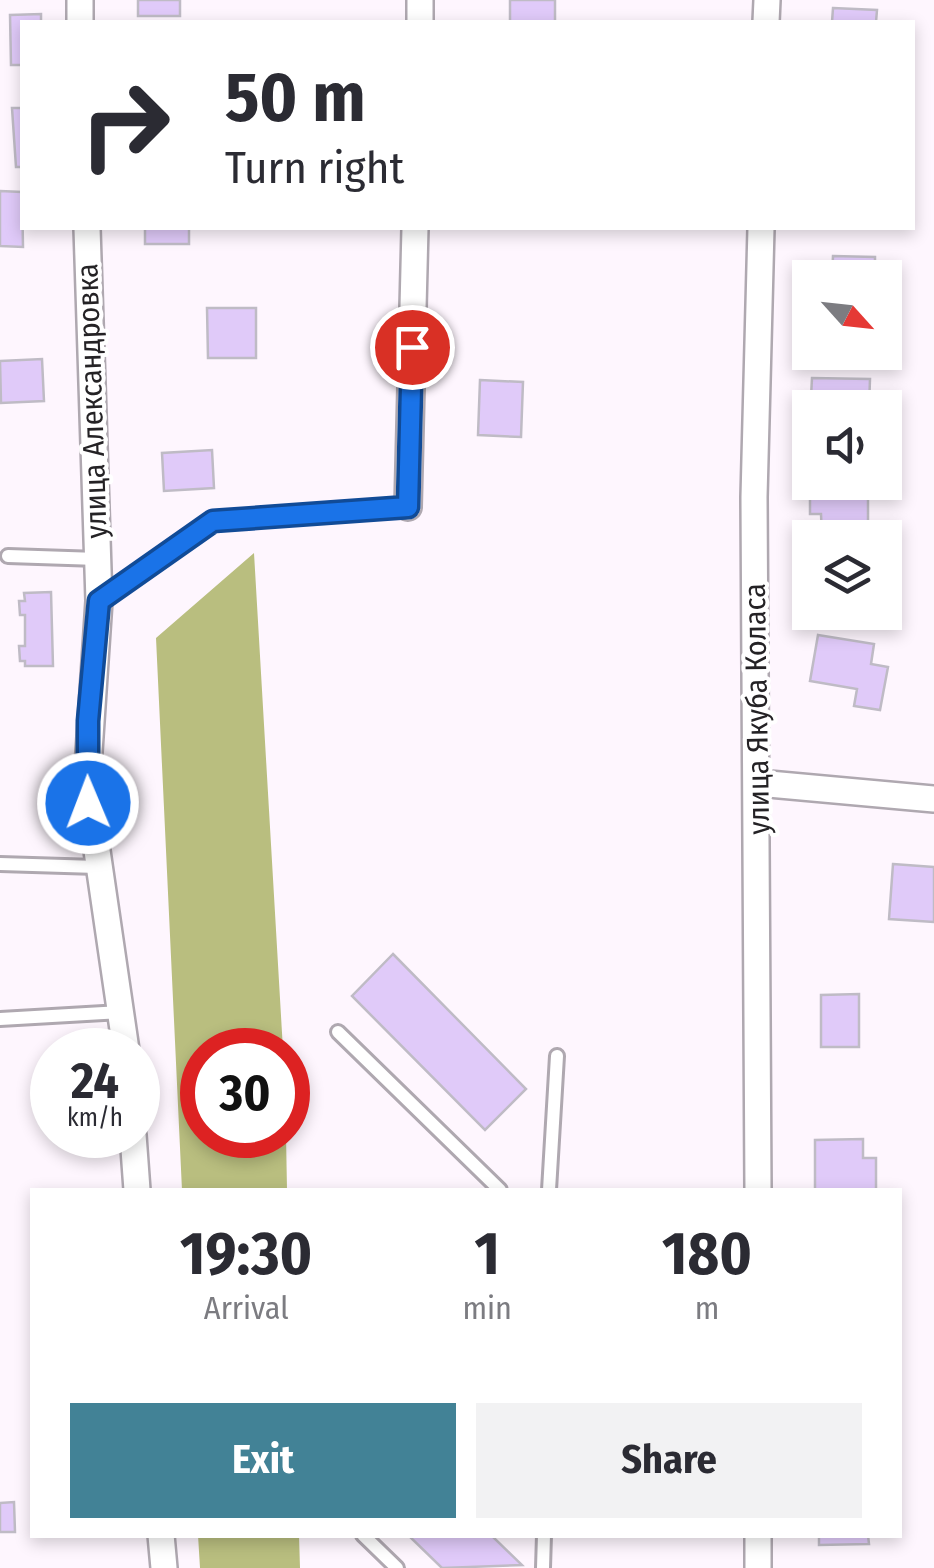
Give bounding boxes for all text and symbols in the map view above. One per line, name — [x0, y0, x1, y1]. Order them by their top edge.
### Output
text: 50 m — [225, 56, 366, 140]
icon: right — [60, 60, 190, 190]
text: Turn right — [225, 141, 404, 195]
north arrow — [792, 260, 902, 370]
map controls — [792, 260, 902, 630]
street label: улица Александровка — [69, 263, 115, 539]
pin — [370, 305, 455, 390]
icon: arrive — [385, 320, 440, 375]
button: sound — [792, 390, 902, 500]
button: layers — [792, 520, 902, 630]
street label: улица Якуба Коласа — [737, 583, 777, 835]
position arrow — [36, 751, 140, 855]
speed limit sign: 30 — [180, 1028, 310, 1158]
text: 24 — [71, 1051, 119, 1111]
text: km/h — [67, 1103, 123, 1133]
text: 19:30 — [180, 1218, 312, 1290]
text: 1 — [475, 1218, 500, 1290]
text: 180 — [662, 1218, 752, 1290]
text: Arrival — [204, 1289, 289, 1327]
text: min — [462, 1289, 512, 1327]
text: m — [695, 1289, 719, 1327]
button: Exit — [70, 1403, 456, 1518]
button: Share — [476, 1403, 862, 1518]

